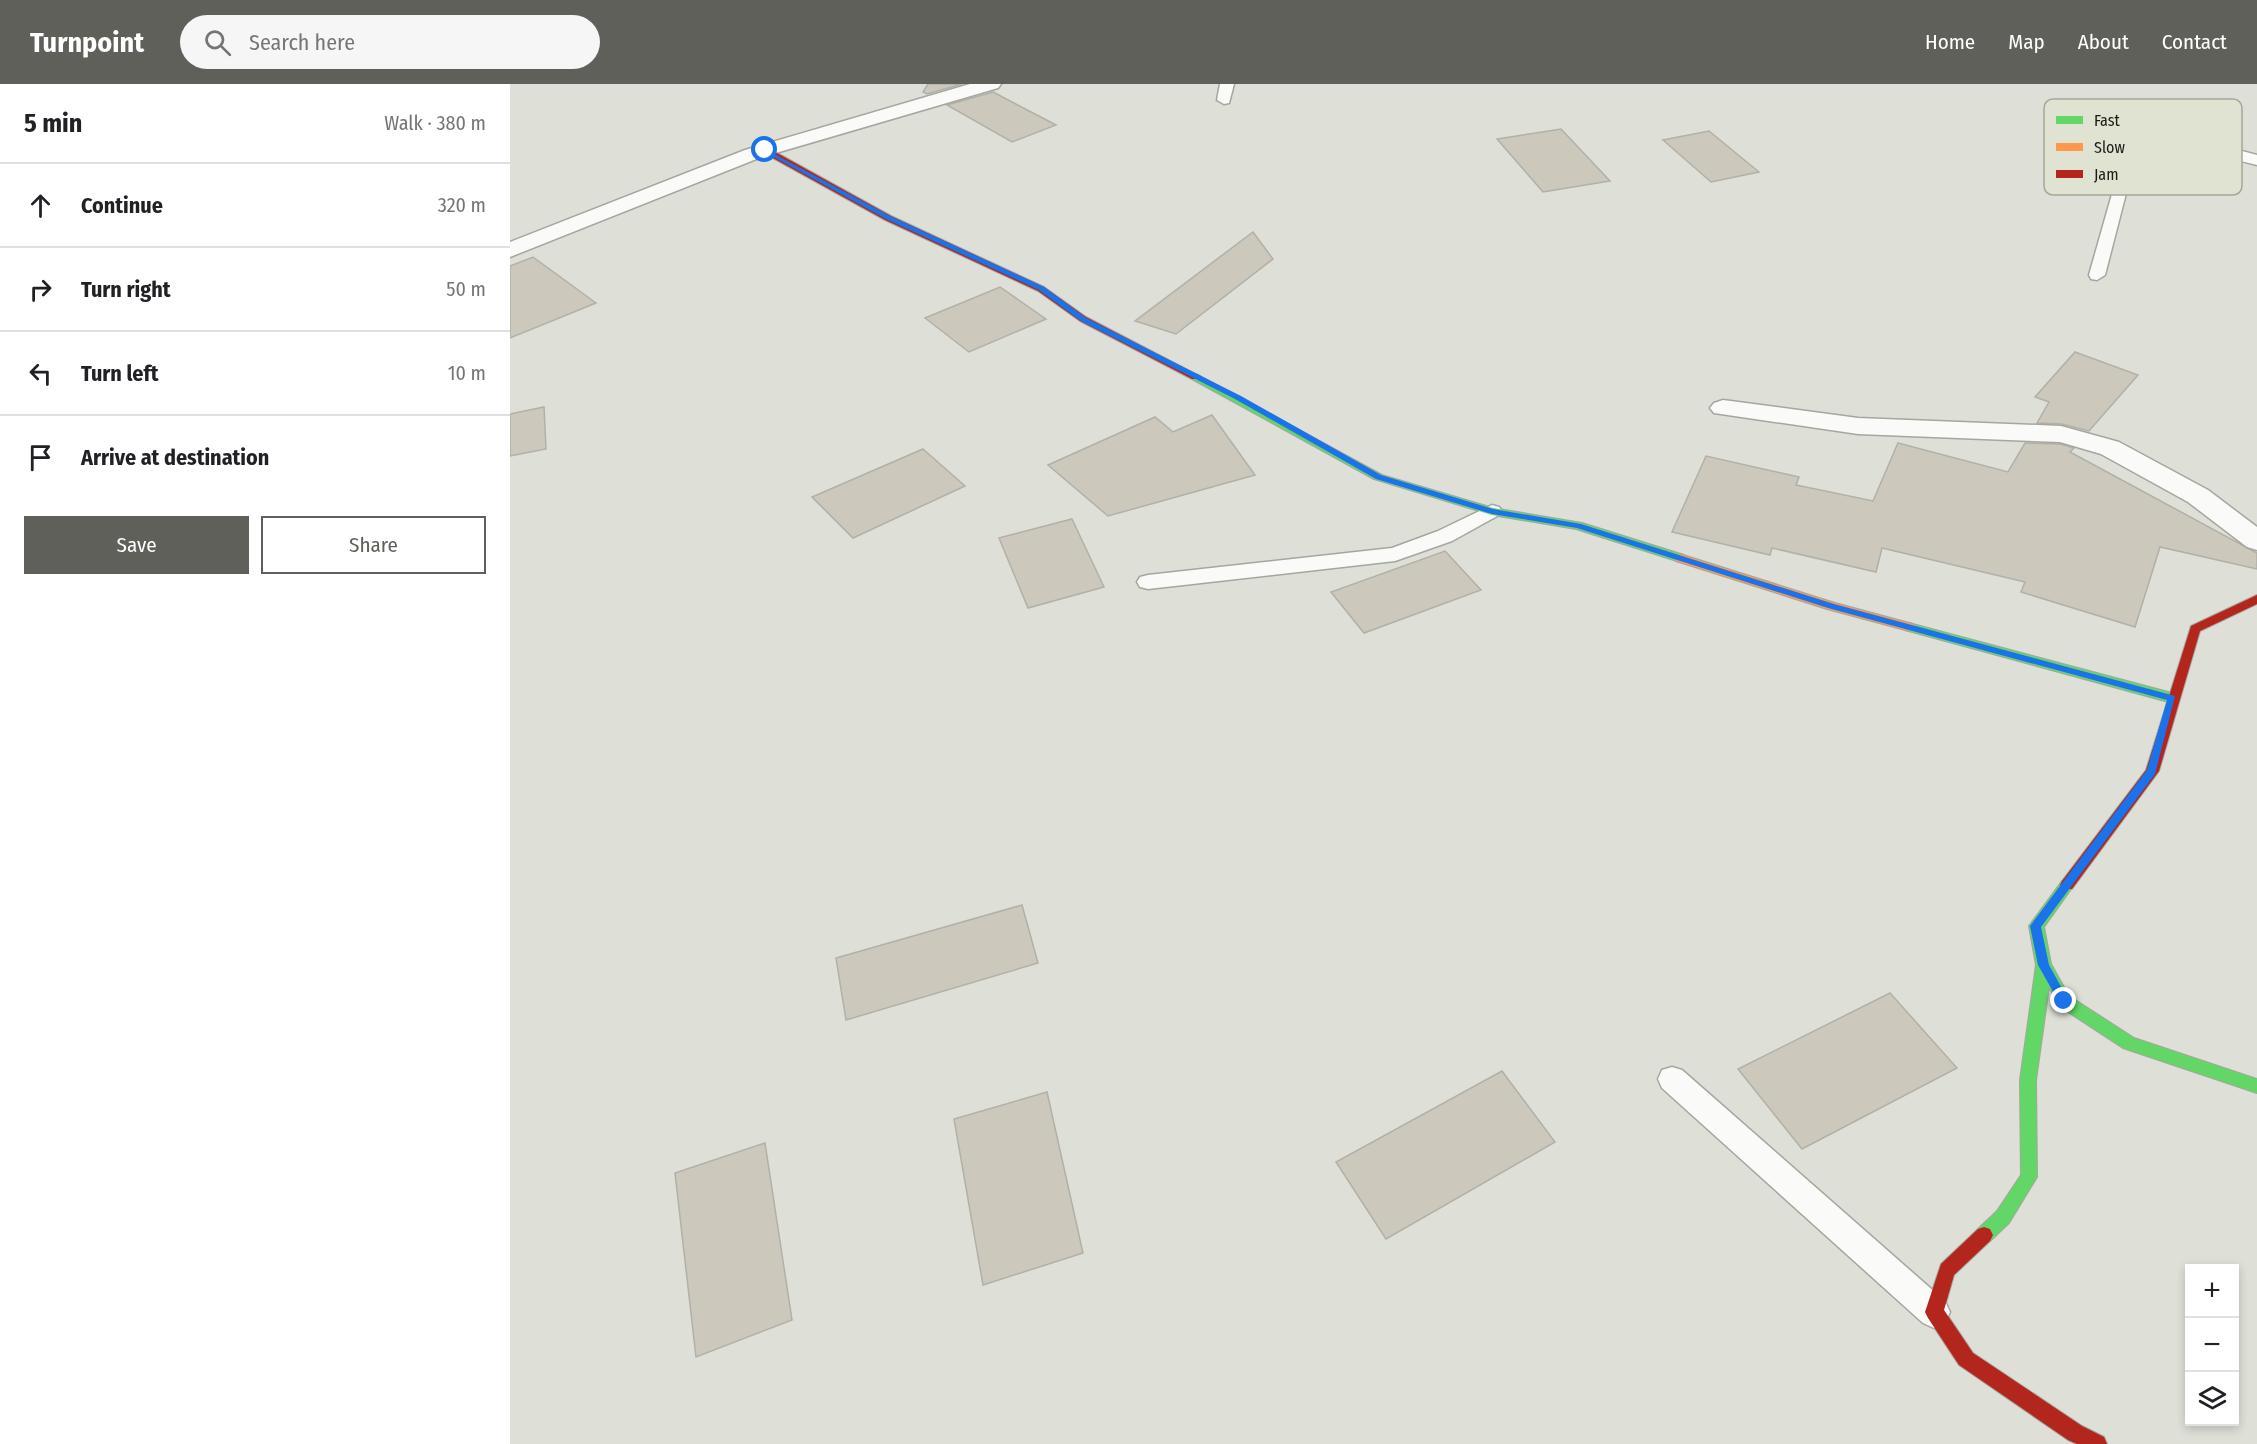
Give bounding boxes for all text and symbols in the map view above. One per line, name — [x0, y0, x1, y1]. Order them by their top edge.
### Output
search box — [180, 15, 600, 69]
text: Turnpoint — [30, 26, 144, 59]
icon: search — [201, 26, 234, 59]
text: Search here — [249, 29, 355, 56]
text: Home — [1925, 29, 1975, 55]
text: Map — [2008, 29, 2045, 55]
text: About — [2078, 29, 2129, 55]
text: Contact — [2162, 29, 2227, 55]
legend — [2044, 99, 2242, 195]
text: 5 min — [24, 108, 82, 139]
text: Walk · 380 m — [384, 111, 486, 135]
text: Fast — [2094, 111, 2121, 130]
route start — [751, 136, 777, 162]
text: Slow — [2094, 138, 2125, 157]
text: Jam — [2094, 165, 2119, 184]
icon: ahead — [24, 189, 57, 222]
text: Continue — [81, 192, 163, 219]
text: 320 m — [438, 193, 486, 217]
icon: right — [24, 273, 57, 306]
text: Turn right — [81, 276, 170, 303]
text: 50 m — [446, 277, 486, 301]
icon: left — [24, 357, 57, 390]
text: Turn left — [81, 360, 159, 387]
text: 10 m — [448, 361, 486, 385]
icon: arrive — [24, 441, 57, 474]
text: Arrive at destination — [81, 444, 269, 471]
button: Save — [24, 516, 249, 574]
button: Share — [261, 516, 486, 574]
route end — [2050, 987, 2076, 1013]
map controls — [2185, 1264, 2239, 1426]
button: + — [2185, 1264, 2239, 1318]
button: − — [2185, 1318, 2239, 1372]
button: layers — [2185, 1372, 2239, 1426]

